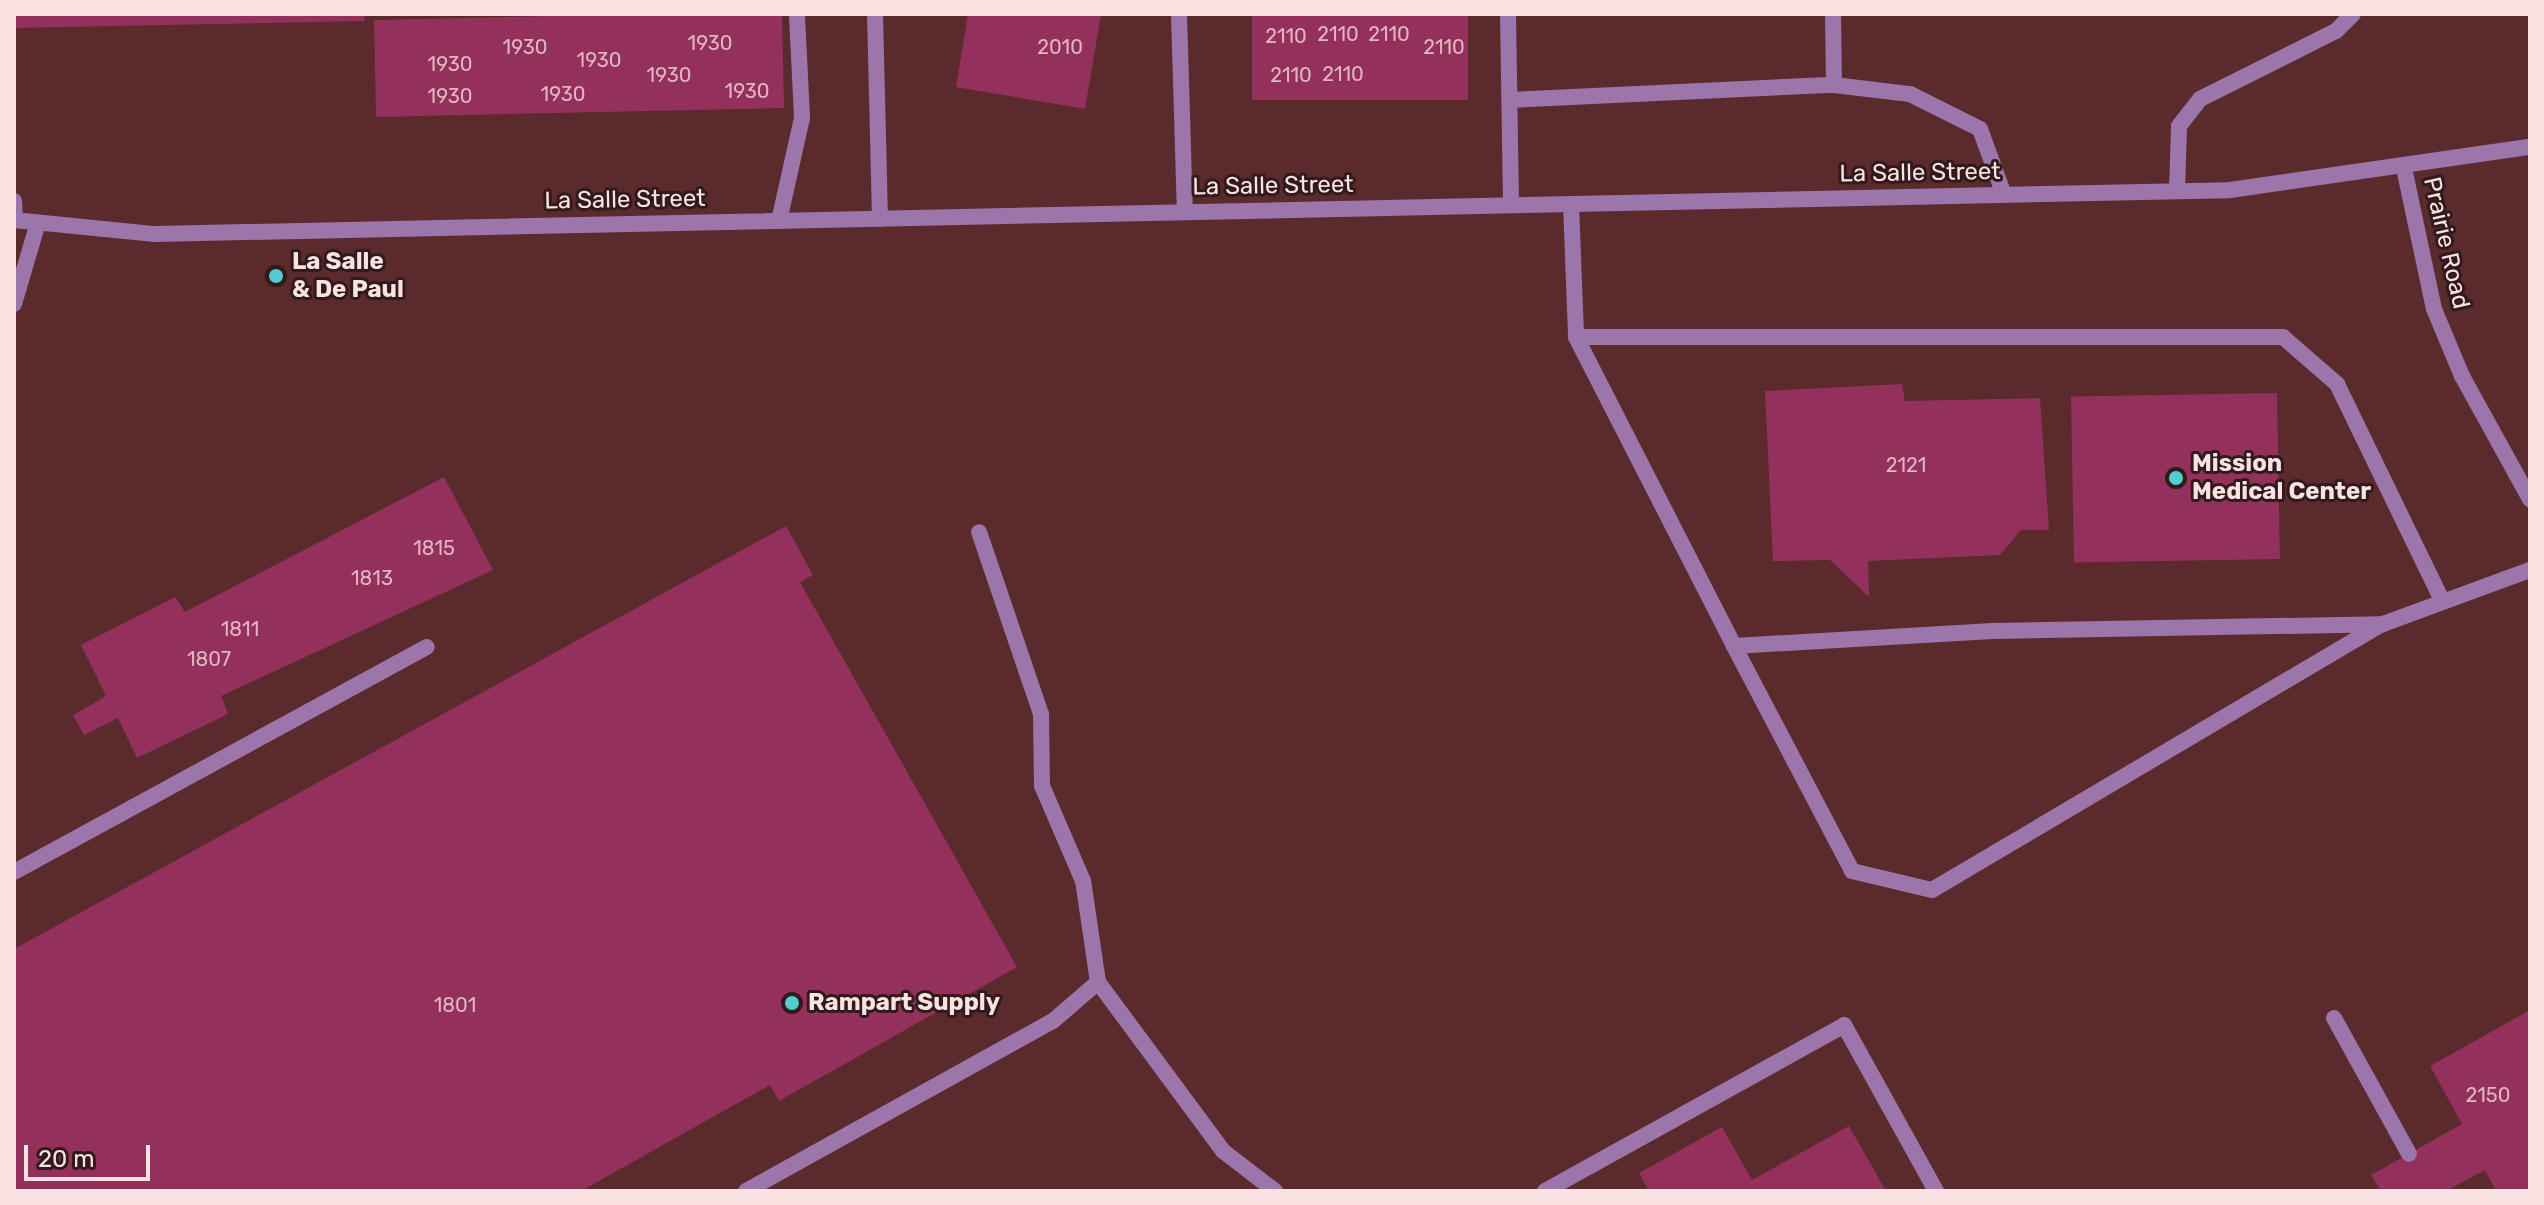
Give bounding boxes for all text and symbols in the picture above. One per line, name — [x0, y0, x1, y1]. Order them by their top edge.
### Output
house number: 2110 — [1317, 22, 1359, 46]
house number: 2110 — [1368, 22, 1410, 46]
house number: 2110 — [1265, 24, 1307, 48]
house number: 1930 — [688, 31, 732, 55]
house number: 1930 — [503, 35, 547, 59]
house number: 2010 — [1037, 35, 1083, 59]
house number: 2110 — [1423, 35, 1465, 59]
house number: 1930 — [577, 48, 621, 72]
house number: 1930 — [428, 52, 472, 76]
house number: 2110 — [1322, 62, 1364, 86]
house number: 1930 — [647, 63, 691, 87]
house number: 2110 — [1270, 63, 1312, 87]
house number: 1930 — [725, 79, 769, 103]
house number: 1930 — [541, 82, 585, 106]
house number: 1930 — [428, 84, 472, 108]
street label: La Salle Street — [1839, 157, 2001, 189]
street label: La Salle Street — [1192, 170, 1354, 202]
street label: Prairie Road — [2417, 174, 2475, 312]
street label: La Salle Street — [544, 184, 706, 216]
place label: La Salle & De Paul — [292, 248, 404, 304]
marker: La Salle & De Paul — [267, 267, 285, 285]
place label: Mission Medical Center — [2192, 450, 2371, 506]
house number: 2121 — [1886, 453, 1926, 477]
marker: Mission Medical Center — [2167, 469, 2185, 487]
house number: 1815 — [413, 536, 455, 560]
house number: 1813 — [351, 566, 393, 590]
house number: 1811 — [221, 617, 259, 641]
house number: 1807 — [187, 647, 231, 671]
place label: Rampart Supply — [808, 989, 1000, 1017]
house number: 1801 — [434, 993, 476, 1017]
marker: Rampart Supply — [783, 994, 801, 1012]
house number: 2150 — [2466, 1083, 2510, 1107]
scale bar — [28, 1129, 154, 1179]
text: 20 m — [38, 1145, 95, 1173]

